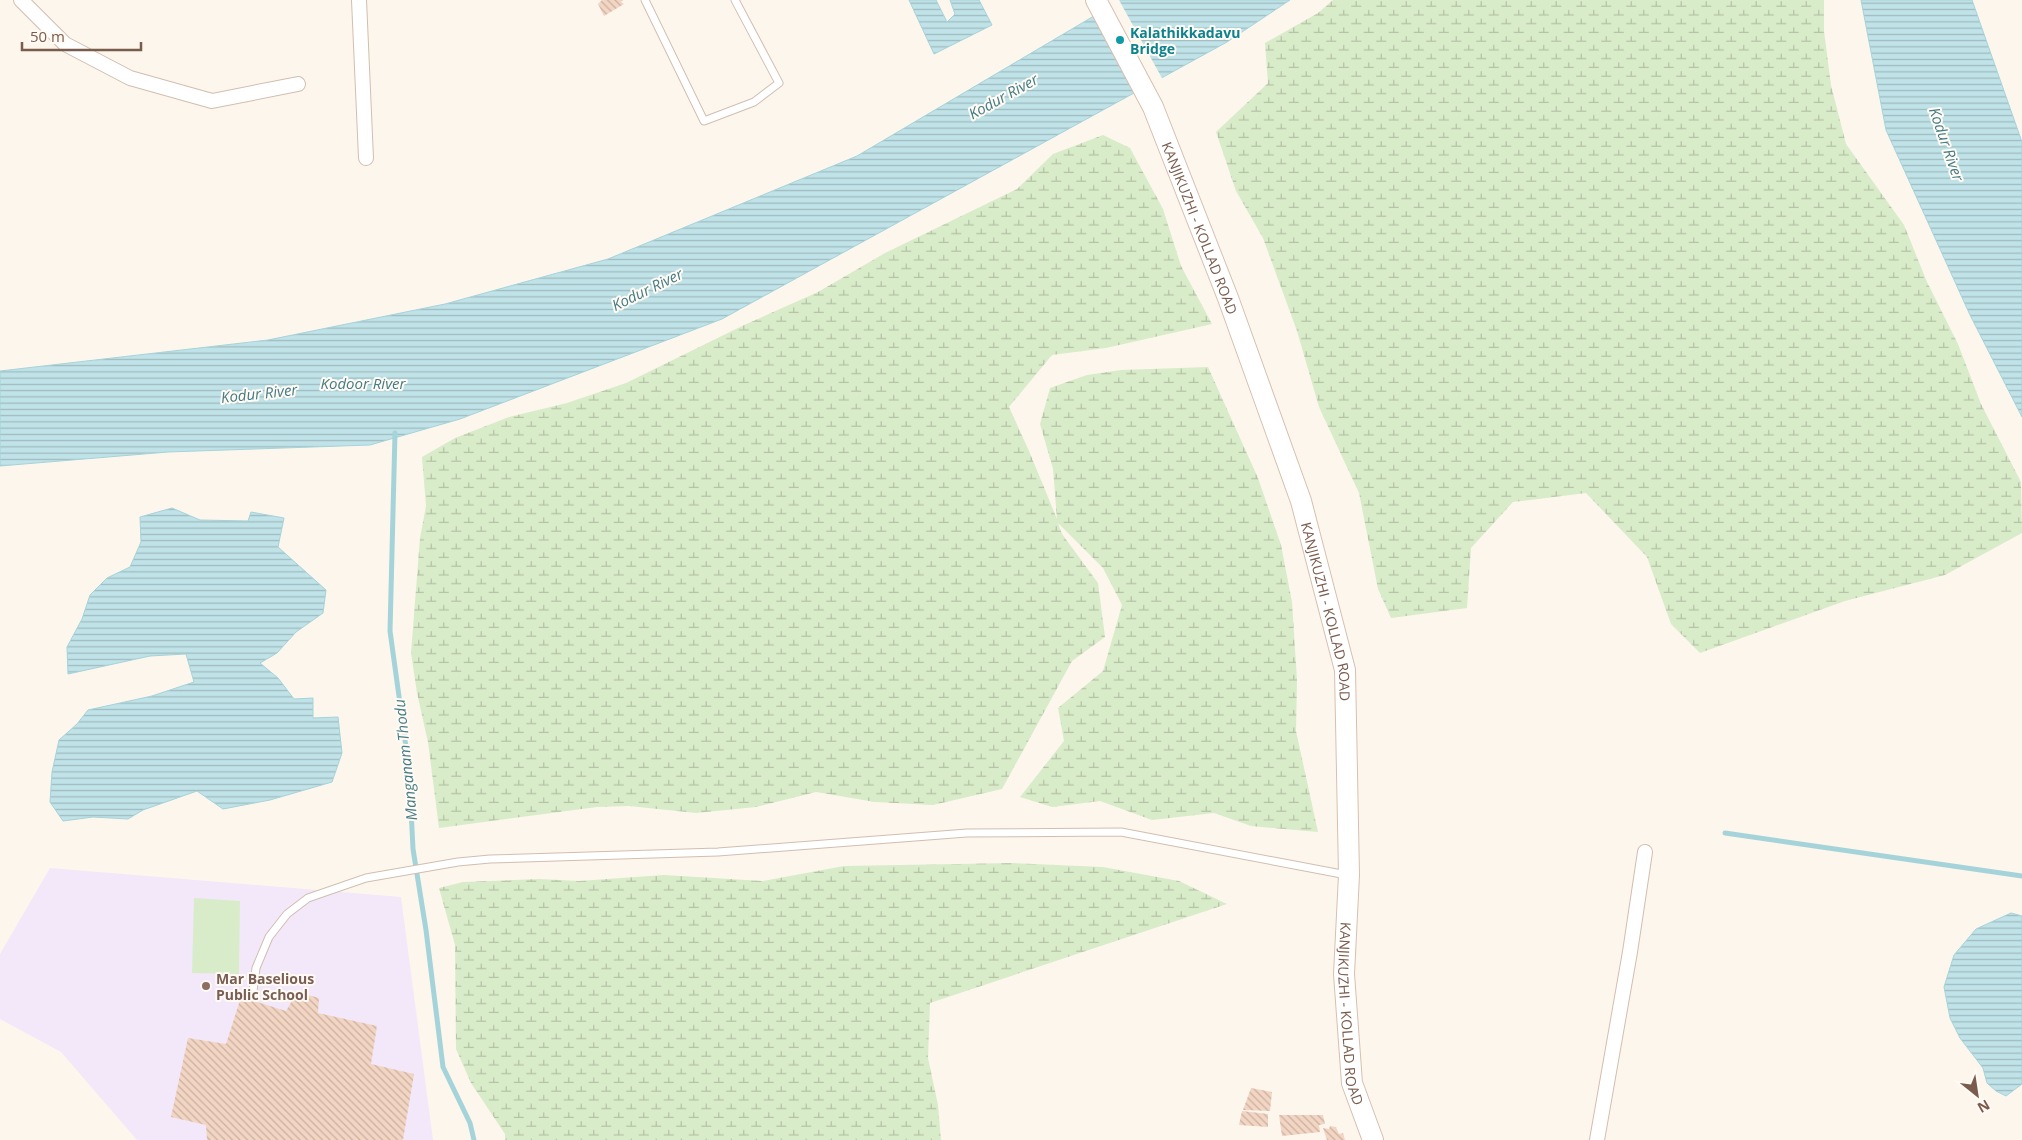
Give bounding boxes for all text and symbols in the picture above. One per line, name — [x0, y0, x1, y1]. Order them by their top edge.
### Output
scale bar — [22, 20, 141, 52]
place label: Kalathikkadavu Bridge — [1130, 23, 1240, 58]
text: 50 m — [30, 26, 65, 46]
marker: Kalathikkadavu Bridge — [1114, 34, 1126, 46]
water label: Kodur River — [965, 68, 1042, 123]
water label: Kodur River — [1925, 105, 1969, 185]
street label: KANJIKUZHI - KOLLAD ROAD — [1158, 139, 1243, 317]
water label: Kodur River — [608, 263, 687, 315]
water label: Kodoor River — [321, 373, 407, 393]
water label: Kodur River — [220, 379, 299, 407]
street label: KANJIKUZHI - KOLLAD ROAD — [1297, 520, 1355, 701]
water label: Manganam Thodu — [389, 698, 421, 822]
street label: KANJIKUZHI - KOLLAD ROAD — [1334, 922, 1369, 1108]
place label: Mar Baselious Public School — [216, 969, 314, 1004]
marker: Mar Baselious Public School — [200, 980, 212, 992]
north arrow — [1952, 1070, 2002, 1120]
text: N — [1974, 1096, 1993, 1118]

